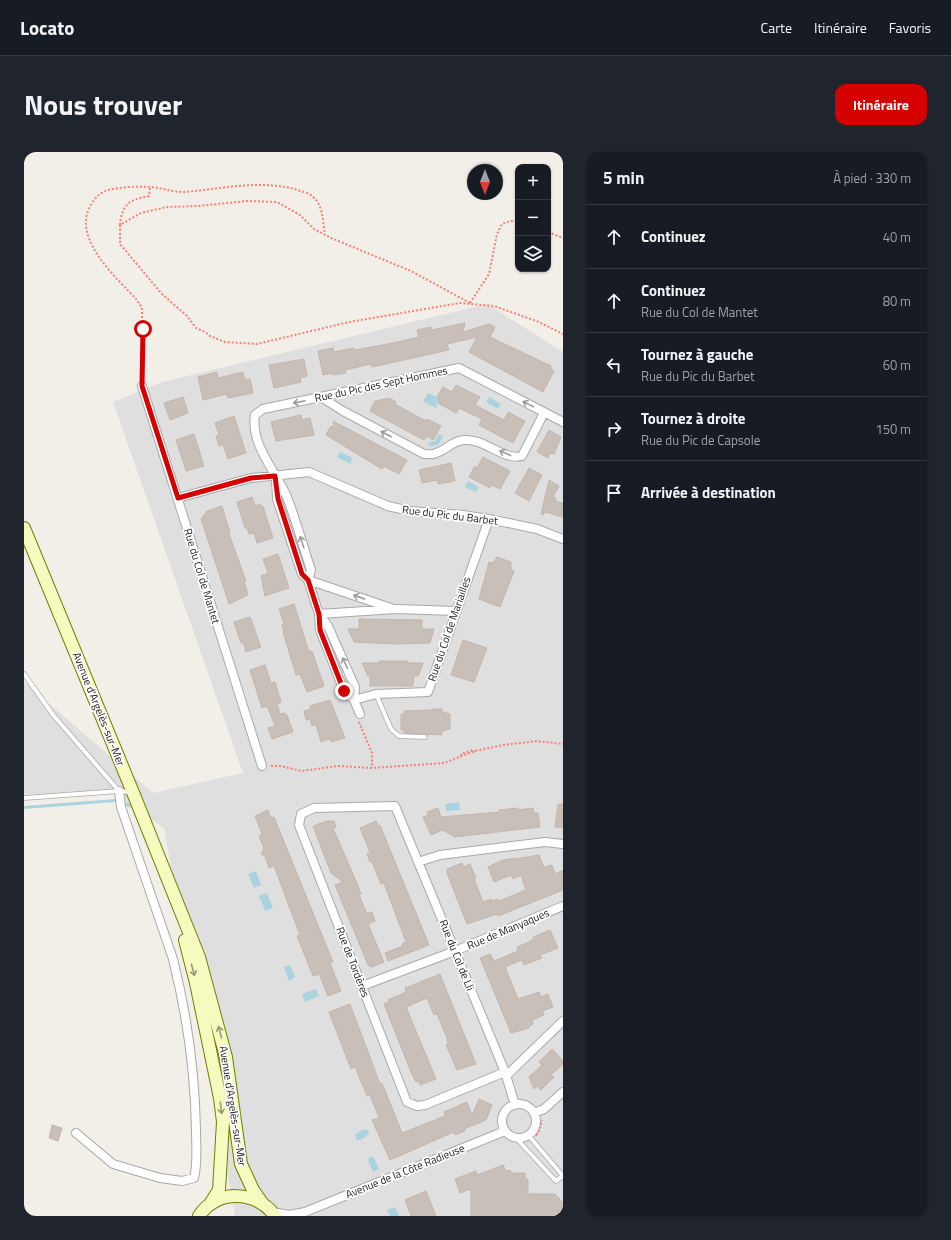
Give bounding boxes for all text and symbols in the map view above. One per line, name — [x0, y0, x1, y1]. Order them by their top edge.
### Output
text: Locato — [20, 13, 74, 42]
text: Carte — [761, 17, 792, 38]
text: Itinéraire — [814, 17, 867, 38]
text: Favoris — [889, 17, 931, 38]
text: Nous trouver — [24, 83, 182, 126]
button: Itinéraire — [835, 84, 927, 125]
north arrow — [467, 164, 503, 200]
map controls — [515, 164, 551, 272]
button: + — [515, 164, 551, 200]
text: 5 min — [603, 165, 644, 191]
text: À pied · 330 m — [833, 168, 911, 188]
button: − — [515, 200, 551, 236]
text: Continuez — [641, 225, 706, 248]
icon: ahead — [603, 226, 625, 248]
text: 40 m — [883, 227, 911, 247]
button: layers — [515, 236, 551, 272]
text: Continuez — [641, 279, 706, 302]
icon: ahead — [603, 290, 625, 312]
text: 80 m — [883, 291, 911, 311]
text: Rue du Col de Mantet — [641, 302, 758, 322]
route start — [134, 320, 152, 338]
text: Tournez à gauche — [641, 343, 753, 366]
icon: left — [603, 354, 625, 376]
text: 60 m — [883, 355, 911, 375]
street label: Rue du Pic des Sept Hommes — [313, 362, 449, 406]
text: Rue du Pic du Barbet — [641, 366, 755, 386]
one-way arrow — [293, 398, 306, 406]
one-way arrow — [522, 400, 534, 408]
text: Tournez à droite — [641, 407, 746, 430]
icon: right — [603, 418, 625, 440]
text: 150 m — [875, 419, 911, 439]
one-way arrow — [381, 430, 393, 437]
text: Rue du Pic de Capsole — [641, 430, 760, 450]
one-way arrow — [499, 449, 511, 456]
text: Arrivée à destination — [641, 481, 776, 504]
icon: arrive — [603, 482, 625, 504]
street label: Rue du Pic du Barbet — [401, 501, 499, 529]
street label: Rue du Col de Mantet — [180, 526, 224, 626]
one-way arrow — [297, 537, 305, 549]
street label: Rue du Col de Mariailles — [424, 575, 474, 683]
one-way arrow — [352, 593, 365, 600]
street label: Avenue d'Argelès-sur-Mer — [69, 650, 129, 768]
one-way arrow — [340, 658, 348, 670]
route end — [335, 682, 353, 700]
street label: Rue de Manyaques — [464, 904, 552, 954]
street label: Rue du Col de Lli — [435, 917, 479, 993]
street label: Rue de Tordères — [332, 924, 374, 1000]
one-way arrow — [189, 963, 197, 976]
one-way arrow — [216, 1025, 223, 1038]
street label: Avenue d'Argelès-sur-Mer — [216, 1045, 250, 1167]
one-way arrow — [217, 1101, 225, 1114]
street label: Avenue de la Côte Radieuse — [343, 1140, 467, 1202]

